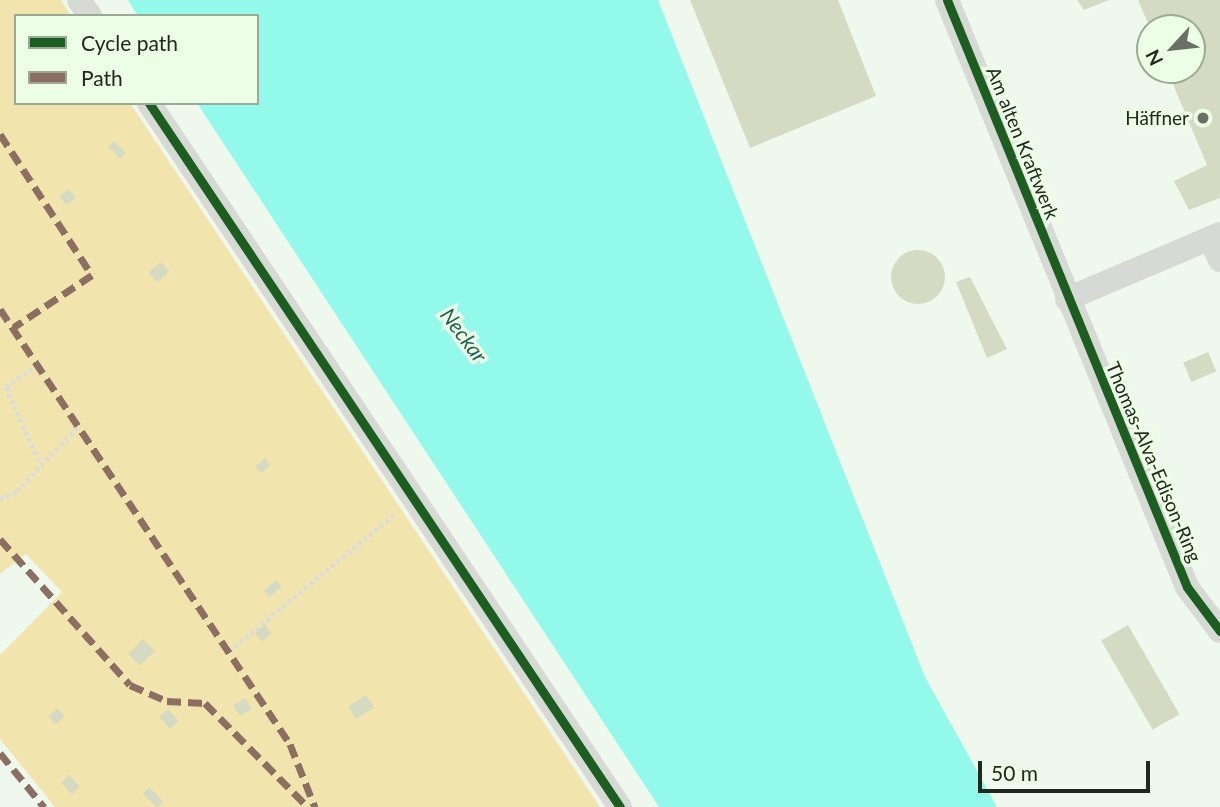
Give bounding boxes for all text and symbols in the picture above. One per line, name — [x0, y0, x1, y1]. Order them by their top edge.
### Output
legend — [14, 14, 259, 105]
north arrow — [1136, 14, 1206, 84]
text: Cycle path — [81, 30, 178, 55]
text: N — [1140, 46, 1167, 70]
street label: Am alten Kraftwerk — [982, 63, 1064, 223]
text: Path — [81, 65, 123, 90]
place label: Häffner — [1125, 107, 1189, 129]
marker: Häffner — [1195, 110, 1211, 126]
water label: Neckar — [435, 303, 493, 367]
street label: Thomas-Alva-Edison-Ring — [1101, 358, 1207, 566]
scale bar — [982, 748, 1154, 792]
text: 50 m — [991, 760, 1038, 785]

